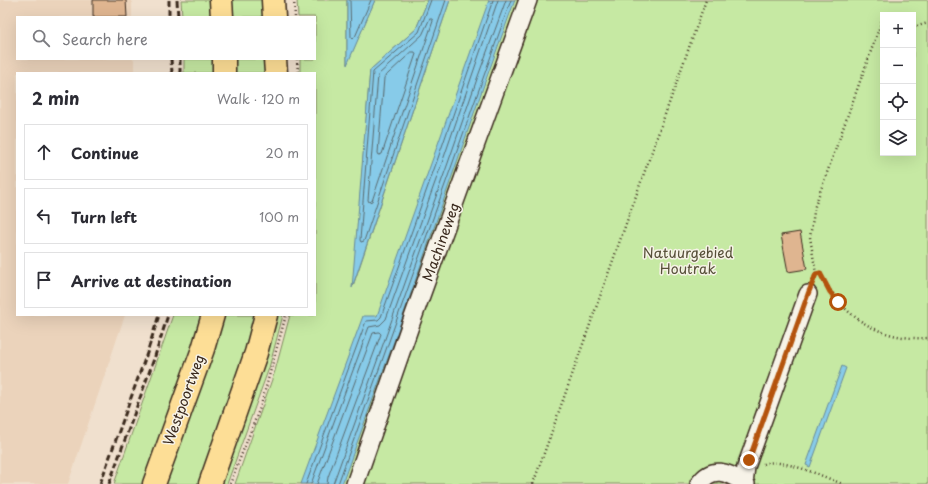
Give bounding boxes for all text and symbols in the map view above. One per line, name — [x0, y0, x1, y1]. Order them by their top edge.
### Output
map controls — [880, 12, 916, 156]
button: + — [880, 12, 916, 48]
search box — [16, 16, 316, 60]
icon: search — [30, 27, 52, 49]
text: Search here — [62, 27, 148, 50]
button: − — [880, 48, 916, 84]
button: locate — [880, 84, 916, 120]
text: 2 min — [32, 85, 79, 111]
text: Walk · 120 m — [217, 89, 300, 108]
button: layers — [880, 120, 916, 156]
icon: ahead — [33, 141, 55, 163]
text: Continue — [71, 141, 139, 164]
text: 20 m — [265, 143, 299, 162]
street label: Machineweg — [417, 199, 464, 284]
icon: left — [33, 205, 55, 227]
text: Turn left — [71, 205, 137, 228]
text: 100 m — [259, 207, 299, 226]
park label: Natuurgebied Houtrak — [643, 242, 734, 279]
icon: arrive — [33, 269, 55, 291]
text: Arrive at destination — [71, 269, 232, 292]
route start — [829, 293, 847, 311]
street label: Westpoortweg — [157, 351, 210, 448]
route end — [740, 451, 758, 469]

